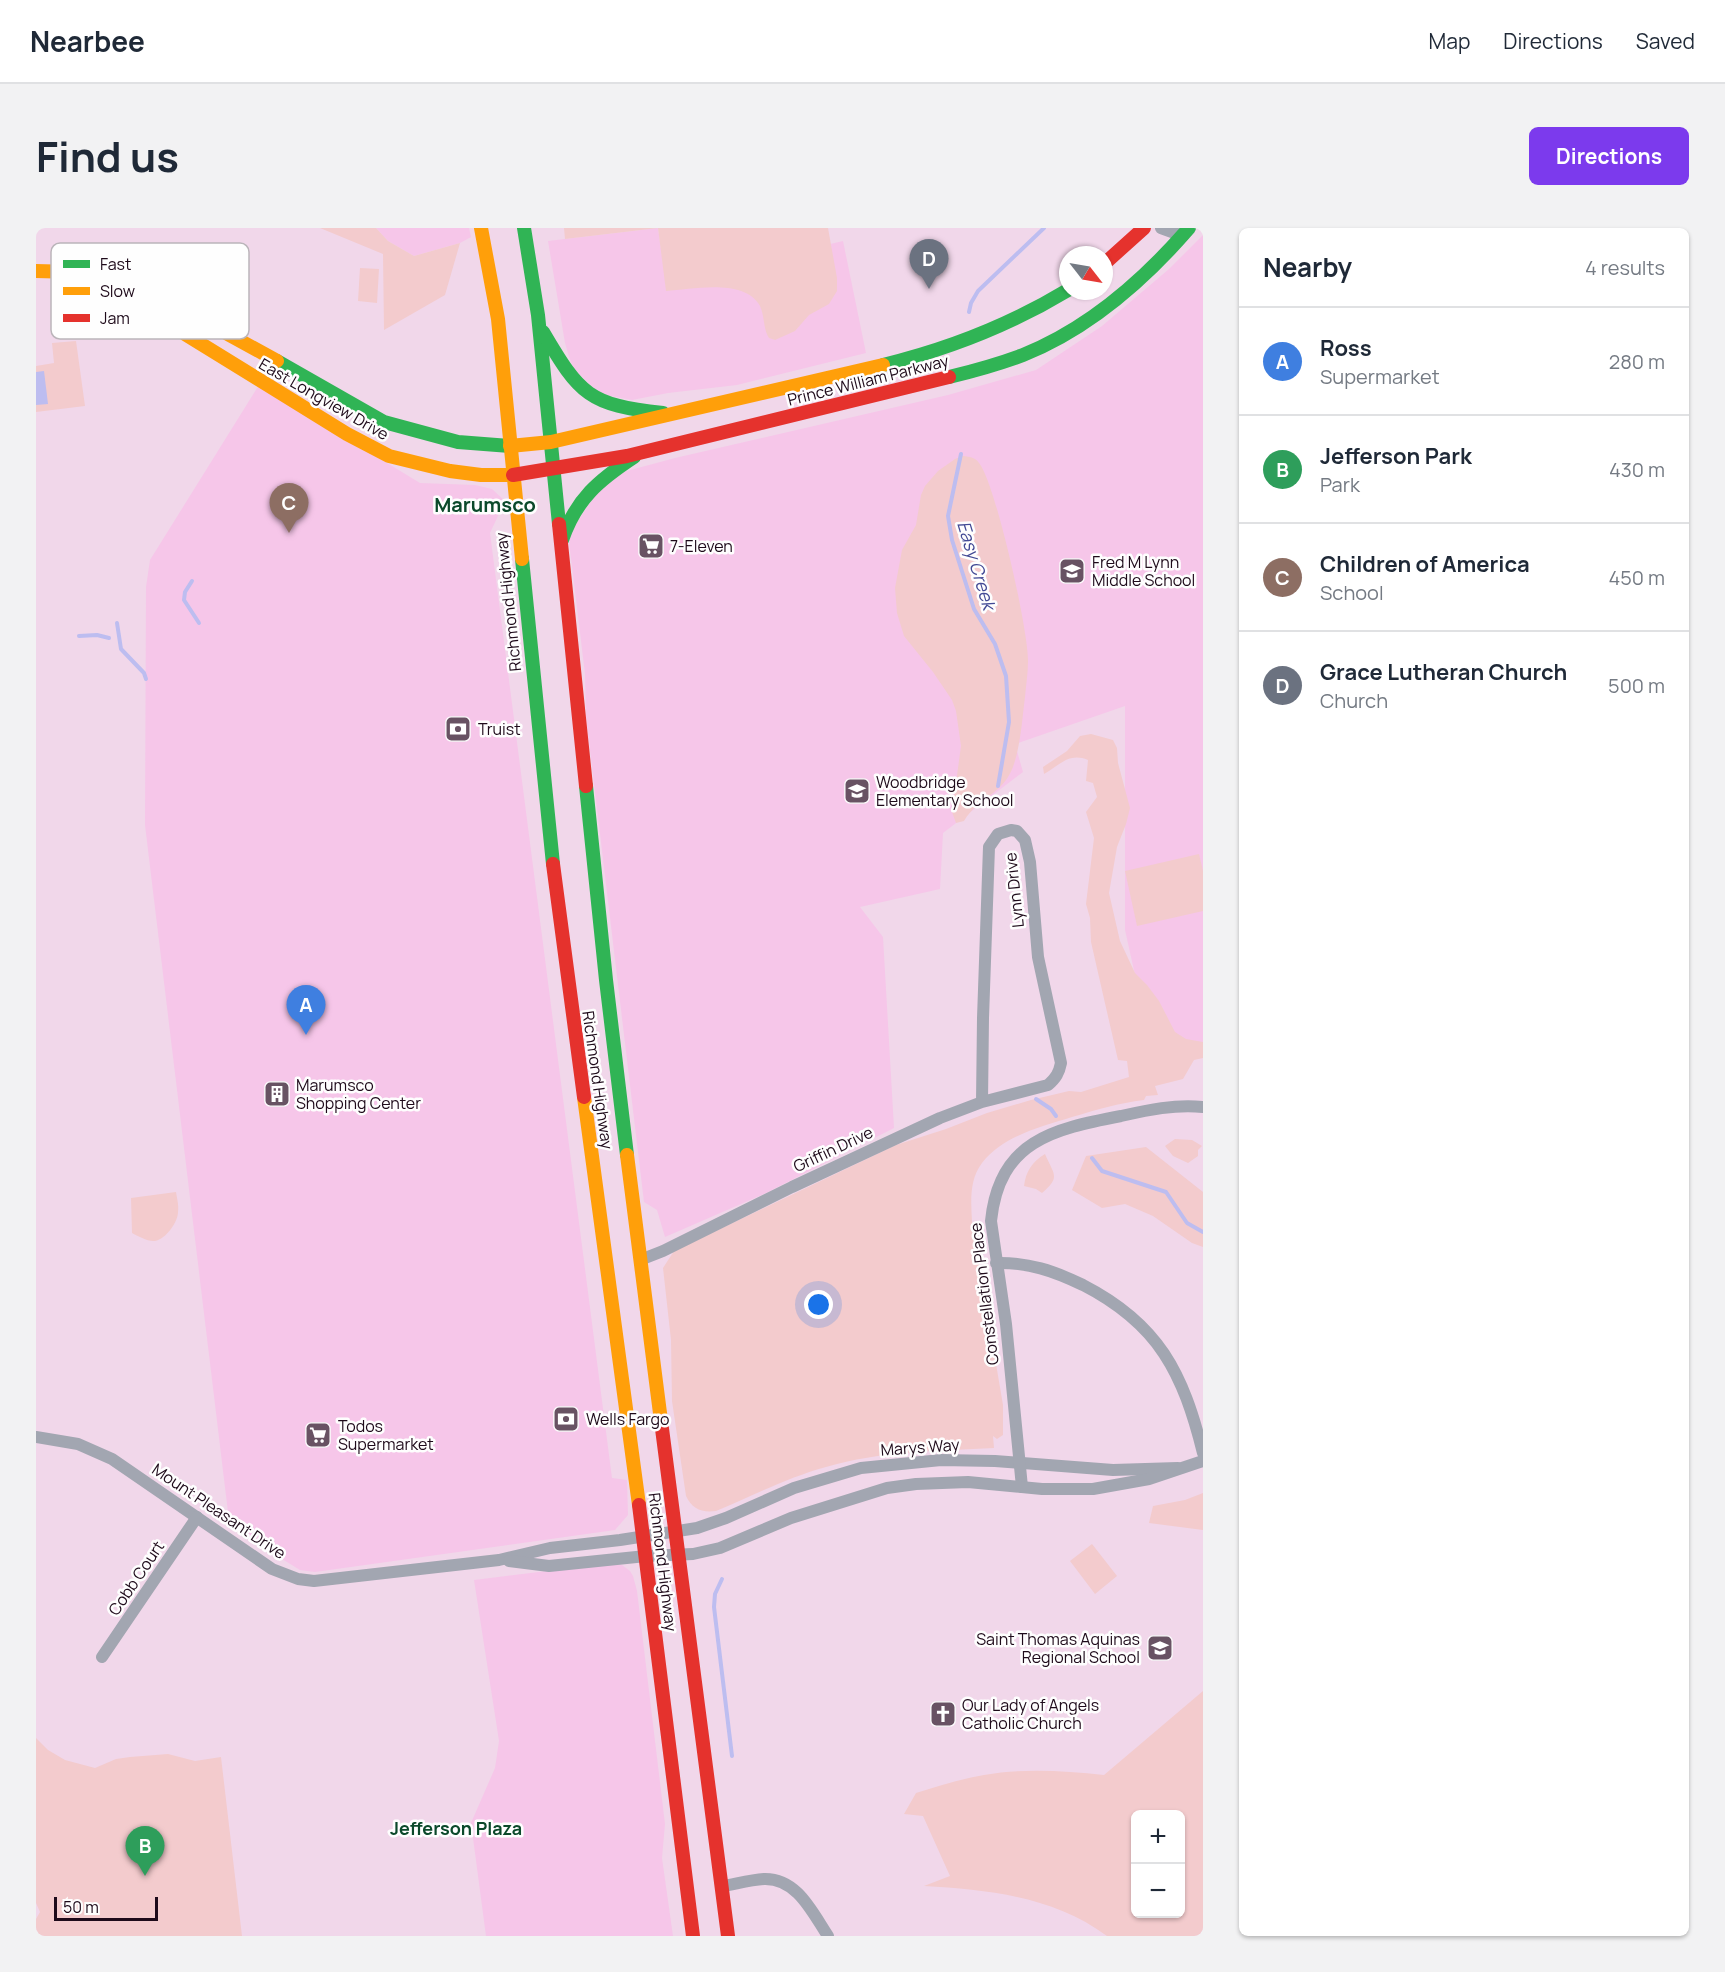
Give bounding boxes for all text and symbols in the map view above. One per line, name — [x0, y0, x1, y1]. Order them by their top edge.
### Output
text: Nearbee — [30, 22, 145, 60]
text: Map — [1429, 27, 1470, 55]
text: Directions — [1503, 27, 1603, 55]
text: Saved — [1636, 27, 1695, 55]
text: Find us — [36, 127, 179, 185]
button: Directions — [1529, 127, 1689, 185]
pin: D — [910, 239, 948, 289]
legend — [51, 243, 249, 339]
north arrow — [1059, 246, 1113, 300]
text: Nearby — [1263, 249, 1352, 285]
text: Fast — [100, 253, 131, 275]
text: 4 results — [1585, 254, 1665, 281]
text: Slow — [100, 280, 135, 302]
text: Jam — [100, 307, 130, 329]
text: Ross — [1320, 333, 1372, 363]
text: A — [1276, 348, 1289, 375]
text: 280 m — [1609, 348, 1665, 375]
street label: Prince William Parkway — [785, 349, 952, 411]
street label: East Longview Drive — [255, 353, 393, 445]
text: Supermarket — [1320, 363, 1440, 390]
text: Jefferson Park — [1320, 441, 1472, 471]
text: B — [1276, 456, 1289, 483]
text: 430 m — [1609, 456, 1665, 483]
text: Park — [1320, 471, 1360, 498]
pin: C — [270, 484, 308, 533]
district label: Marumsco — [434, 491, 536, 518]
water label: Easy Creek — [952, 518, 1003, 615]
street label: Richmond Highway — [490, 531, 526, 673]
supermarket icon: 7-Eleven — [636, 531, 666, 561]
place label: 7-Eleven — [670, 535, 733, 557]
text: Children of America — [1320, 549, 1530, 579]
place label: Fred M Lynn Middle School — [1092, 551, 1195, 591]
school or university icon: Fred M Lynn Middle School — [1057, 556, 1087, 586]
text: C — [1275, 564, 1290, 591]
text: 450 m — [1609, 564, 1665, 591]
text: School — [1320, 579, 1384, 606]
text: Grace Lutheran Church — [1320, 657, 1567, 687]
text: D — [1275, 672, 1290, 699]
text: 500 m — [1608, 672, 1665, 699]
text: Church — [1320, 687, 1388, 714]
bank icon: Truist — [443, 714, 473, 744]
place label: Truist — [478, 718, 521, 740]
place label: Woodbridge Elementary School — [876, 771, 1014, 811]
school or university icon: Woodbridge Elementary School — [842, 776, 872, 806]
street label: Lynn Drive — [999, 851, 1029, 929]
pin: A — [286, 986, 326, 1035]
street label: Richmond Highway — [577, 1009, 619, 1151]
place label: Marumsco Shopping Center — [296, 1074, 421, 1114]
building icon: Marumsco Shopping Center — [262, 1079, 292, 1109]
street label: Griffin Drive — [790, 1121, 876, 1177]
street label: Constellation Place — [964, 1222, 1004, 1366]
your location — [804, 1290, 833, 1319]
bank icon: Wells Fargo — [551, 1404, 581, 1434]
place label: Wells Fargo — [586, 1408, 669, 1430]
place label: Todos Supermarket — [338, 1415, 434, 1455]
supermarket icon: Todos Supermarket — [303, 1420, 333, 1450]
street label: Marys Way — [880, 1433, 961, 1461]
street label: Mount Pleasant Drive — [148, 1458, 290, 1564]
street label: Richmond Highway — [644, 1491, 682, 1633]
street label: Cobb Court — [103, 1536, 169, 1620]
place label: Saint Thomas Aquinas Regional School — [976, 1628, 1140, 1668]
school or university icon: Saint Thomas Aquinas Regional School — [1145, 1633, 1175, 1663]
place label: Our Lady of Angels Catholic Church — [962, 1694, 1099, 1734]
church icon: Our Lady of Angels Catholic Church — [928, 1699, 958, 1729]
map controls — [1131, 1810, 1185, 1918]
button: + — [1131, 1810, 1185, 1864]
district label: Jefferson Plaza — [390, 1816, 522, 1840]
pin: B — [126, 1826, 164, 1876]
button: − — [1131, 1864, 1185, 1918]
scale bar — [54, 1894, 158, 1922]
text: 50 m — [63, 1896, 99, 1918]

